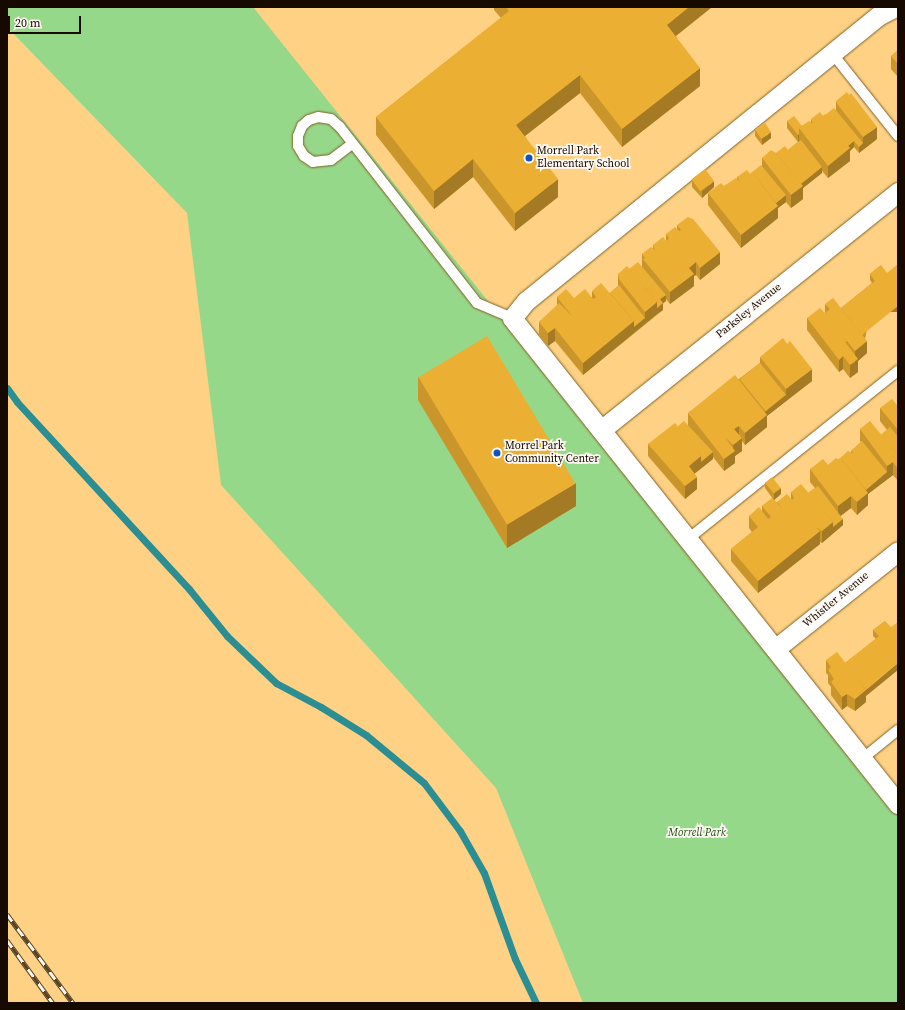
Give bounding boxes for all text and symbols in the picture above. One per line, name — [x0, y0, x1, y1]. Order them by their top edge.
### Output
scale bar — [10, 8, 83, 34]
text: 20 m — [15, 15, 41, 31]
place label: Morrell Park Elementary School — [537, 145, 629, 171]
marker: Morrell Park Elementary School — [524, 153, 534, 163]
street label: Parksley Avenue — [714, 281, 784, 341]
place label: Morrel Park Community Center — [505, 440, 599, 466]
marker: Morrel Park Community Center — [492, 448, 502, 458]
street label: Whistler Avenue — [800, 569, 872, 631]
park label: Morrell Park — [668, 826, 726, 840]

